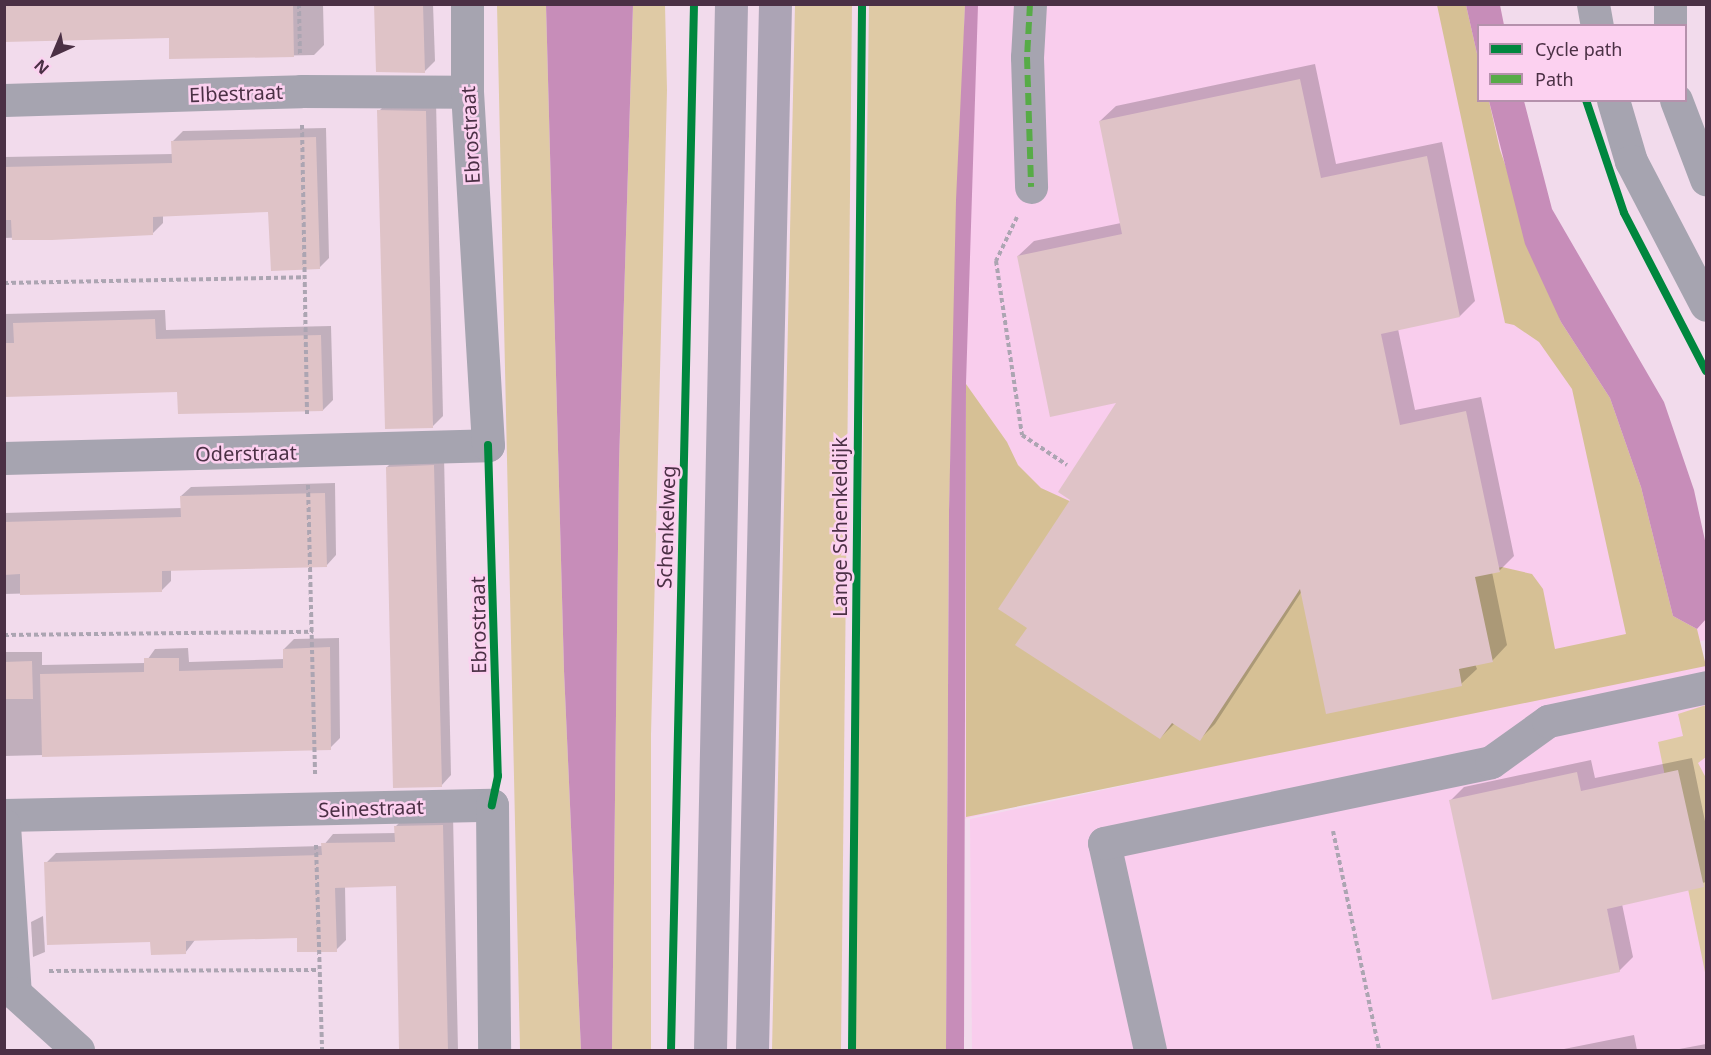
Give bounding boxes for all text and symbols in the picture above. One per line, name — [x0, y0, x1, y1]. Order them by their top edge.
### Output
north arrow — [24, 24, 84, 84]
legend — [1477, 24, 1687, 102]
text: Cycle path — [1535, 37, 1622, 61]
text: N — [29, 55, 54, 79]
text: Path — [1535, 67, 1574, 91]
street label: Elbestraat — [189, 79, 283, 107]
street label: Ebrostraat — [455, 86, 485, 184]
street label: Lange Schenkeldijk — [827, 437, 851, 617]
street label: Oderstraat — [195, 440, 297, 466]
street label: Schenkelweg — [652, 465, 680, 589]
street label: Ebrostraat — [465, 576, 491, 674]
street label: Seinestraat — [318, 794, 424, 822]

